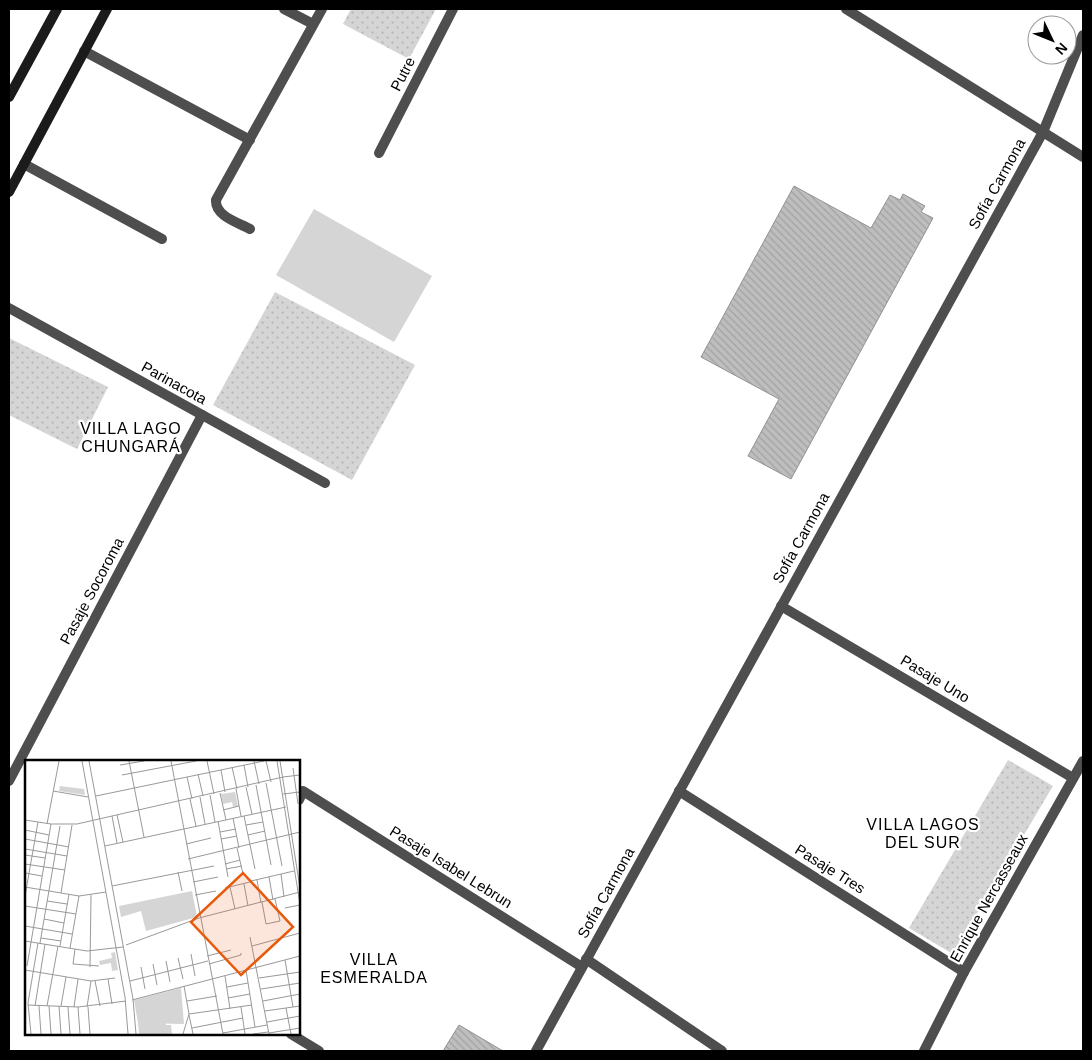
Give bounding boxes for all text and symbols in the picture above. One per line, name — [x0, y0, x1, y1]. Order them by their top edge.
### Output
north arrow — [1027, 15, 1077, 65]
text: N — [1052, 40, 1071, 58]
street label: Putre — [387, 54, 418, 94]
street label: Sofía Carmona — [965, 135, 1029, 232]
street label: Parinacota — [139, 358, 210, 408]
district label: VILLA LAGO CHUNGARÁ — [80, 420, 182, 455]
street label: Sofía Carmona — [769, 489, 833, 586]
street label: Pasaje Socoroma — [56, 534, 127, 647]
street label: Pasaje Uno — [898, 651, 973, 706]
inset map — [25, 760, 300, 1035]
district label: VILLA LAGOS DEL SUR — [866, 816, 980, 851]
street label: Pasaje Isabel Lebrun — [387, 822, 516, 911]
street label: Enrique Nercasseaux — [946, 830, 1031, 965]
street label: Pasaje Tres — [792, 840, 868, 897]
street label: Sofía Carmona — [574, 844, 638, 941]
district label: VILLA ESMERALDA — [320, 951, 428, 986]

